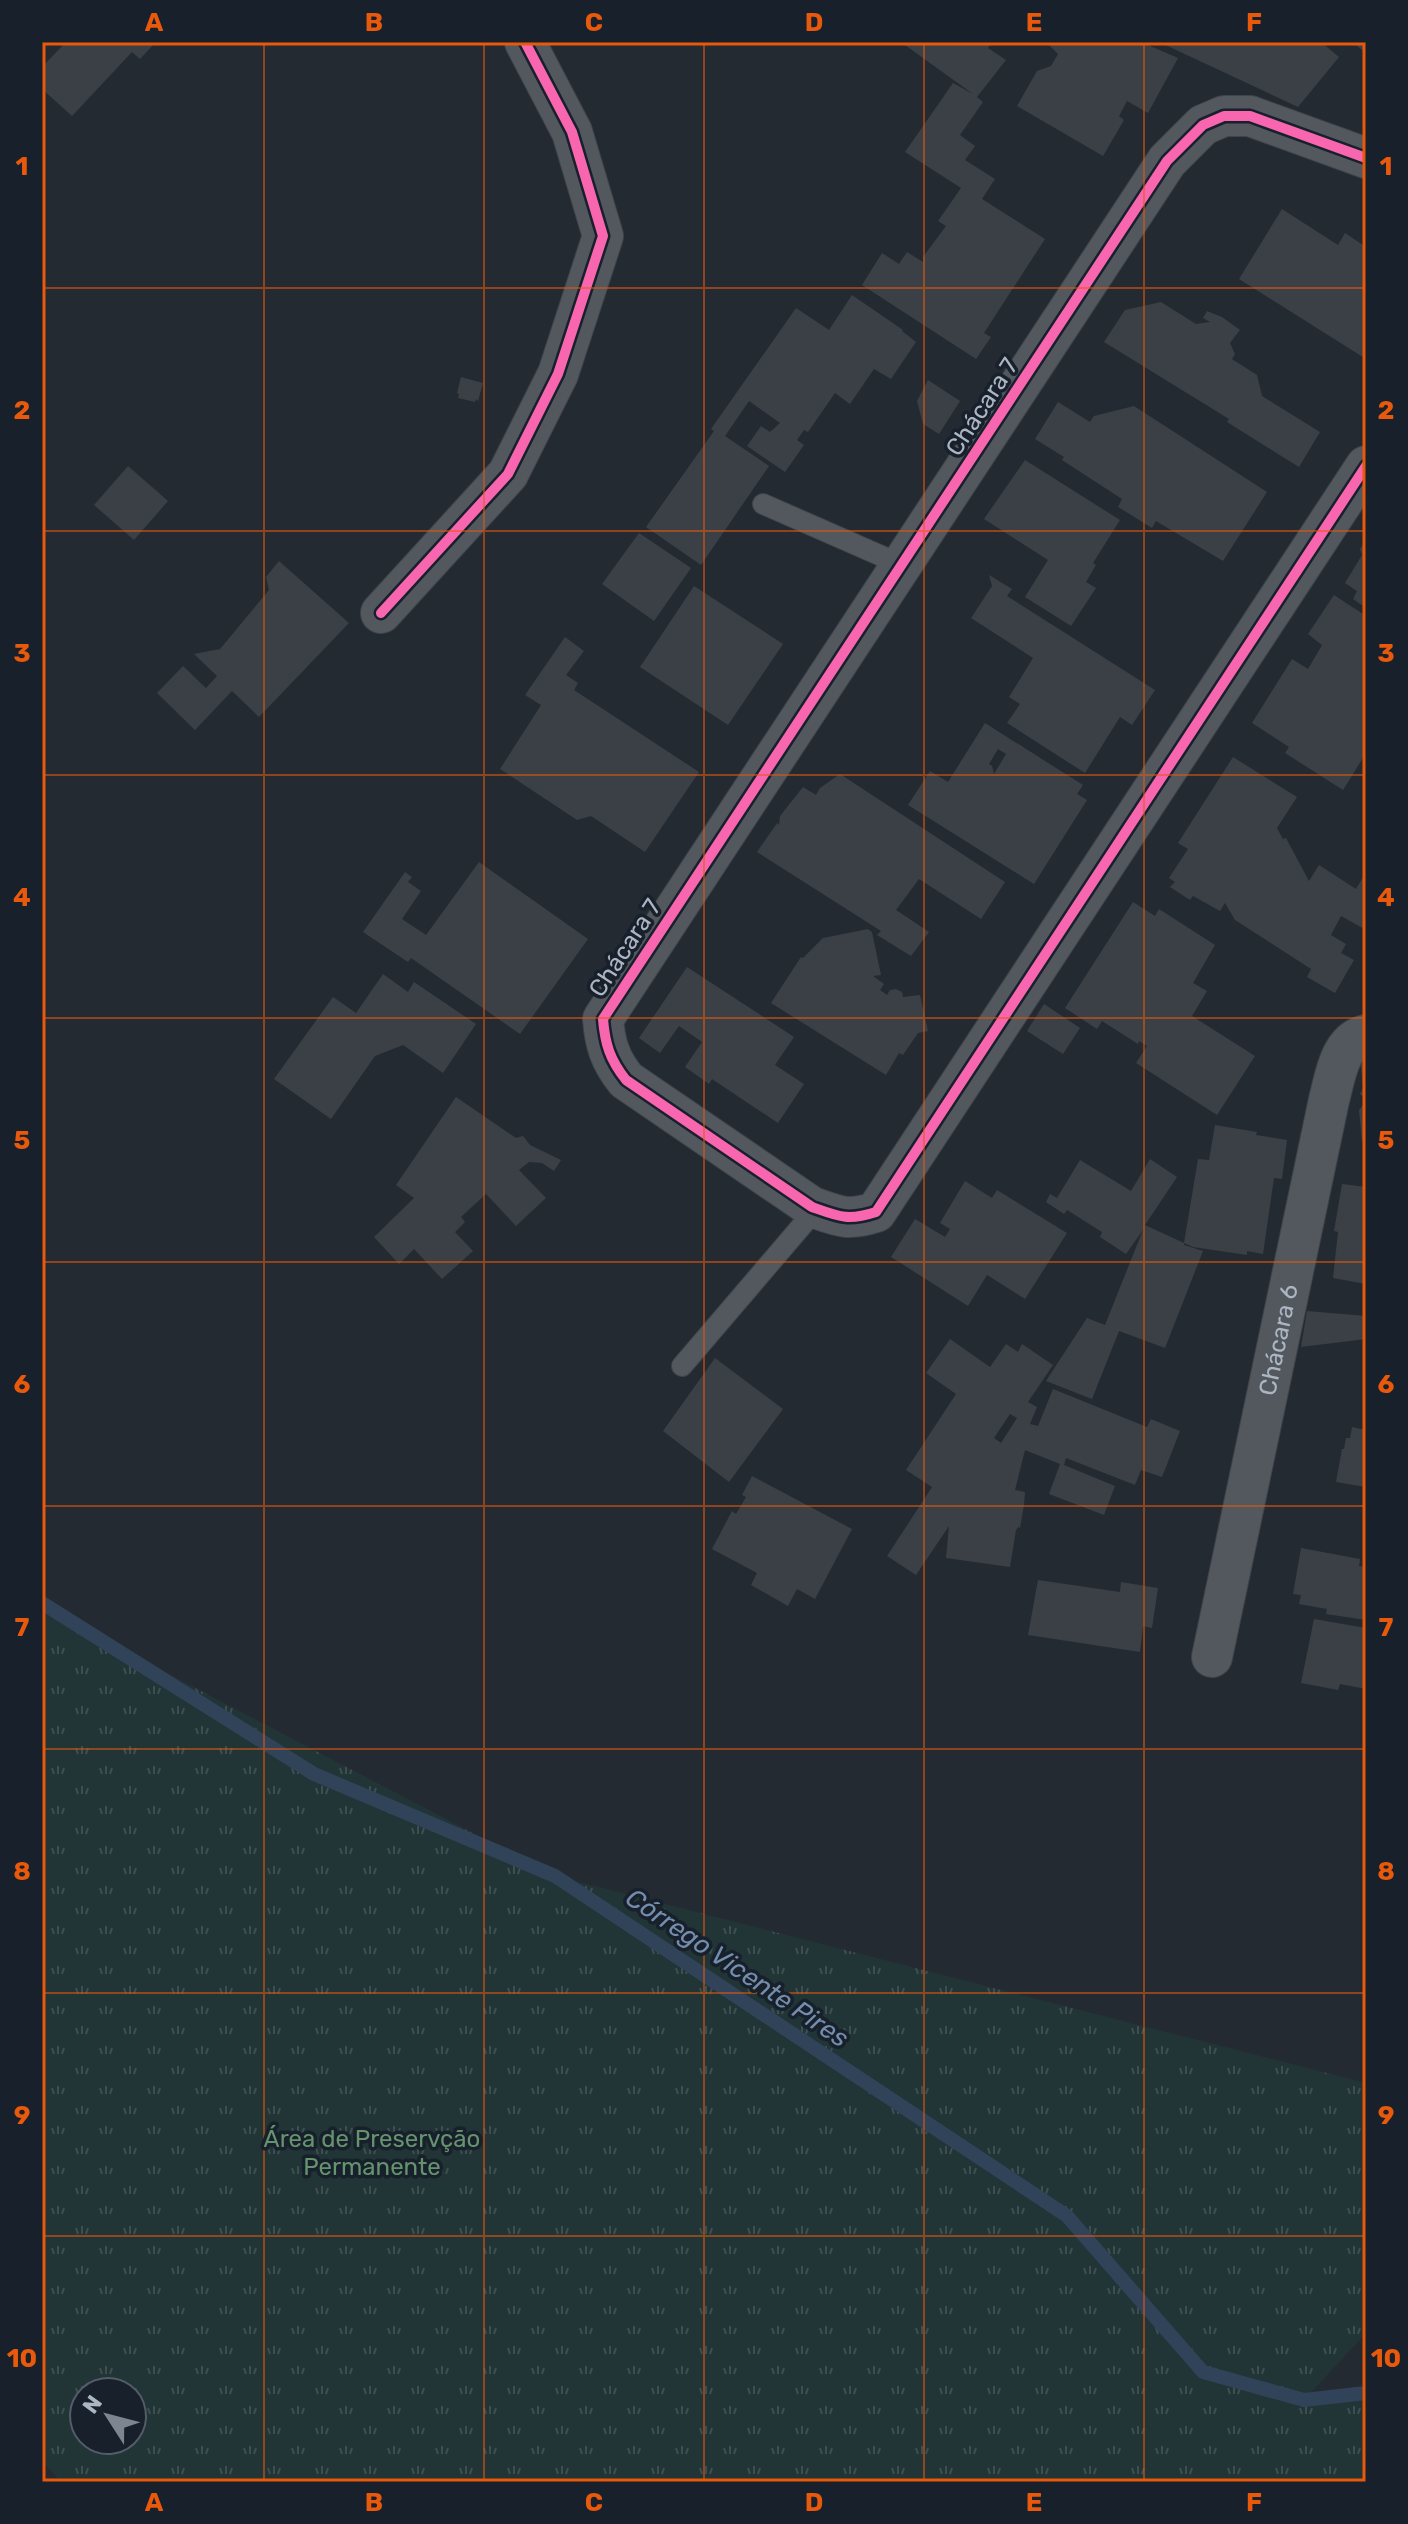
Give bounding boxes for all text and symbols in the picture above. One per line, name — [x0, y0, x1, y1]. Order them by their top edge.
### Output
text: A — [145, 7, 164, 38]
text: B — [365, 7, 383, 38]
text: C — [585, 7, 603, 38]
text: D — [805, 7, 823, 38]
text: E — [1026, 7, 1042, 38]
text: F — [1246, 7, 1262, 38]
text: 1 — [16, 151, 28, 182]
text: 1 — [1380, 151, 1392, 182]
street label: Chácara 7 — [940, 353, 1024, 461]
text: 2 — [14, 395, 30, 426]
text: 2 — [1378, 395, 1394, 426]
text: 3 — [13, 638, 31, 669]
text: 3 — [1377, 638, 1395, 669]
text: 4 — [13, 882, 31, 913]
text: 4 — [1377, 882, 1395, 913]
street label: Chácara 7 — [583, 894, 667, 1002]
text: 5 — [14, 1125, 30, 1156]
text: 5 — [1378, 1125, 1394, 1156]
street label: Chácara 6 — [1253, 1282, 1304, 1398]
text: 6 — [14, 1369, 31, 1400]
text: 6 — [1378, 1369, 1395, 1400]
text: 7 — [15, 1612, 30, 1643]
text: 7 — [1379, 1612, 1394, 1643]
text: 8 — [13, 1856, 31, 1887]
text: 8 — [1377, 1856, 1395, 1887]
water label: Córrego Vicente Pires — [620, 1882, 854, 2054]
text: 9 — [14, 2100, 30, 2131]
text: 9 — [1378, 2100, 1394, 2131]
park label: Área de Preservção Permanente — [264, 2125, 480, 2181]
text: 10 — [7, 2343, 37, 2374]
text: 10 — [1371, 2343, 1401, 2374]
north arrow — [68, 2376, 148, 2456]
text: N — [77, 2390, 108, 2419]
text: A — [145, 2487, 164, 2518]
text: B — [365, 2487, 383, 2518]
text: C — [585, 2487, 603, 2518]
text: D — [805, 2487, 823, 2518]
text: E — [1026, 2487, 1042, 2518]
text: F — [1246, 2487, 1262, 2518]

